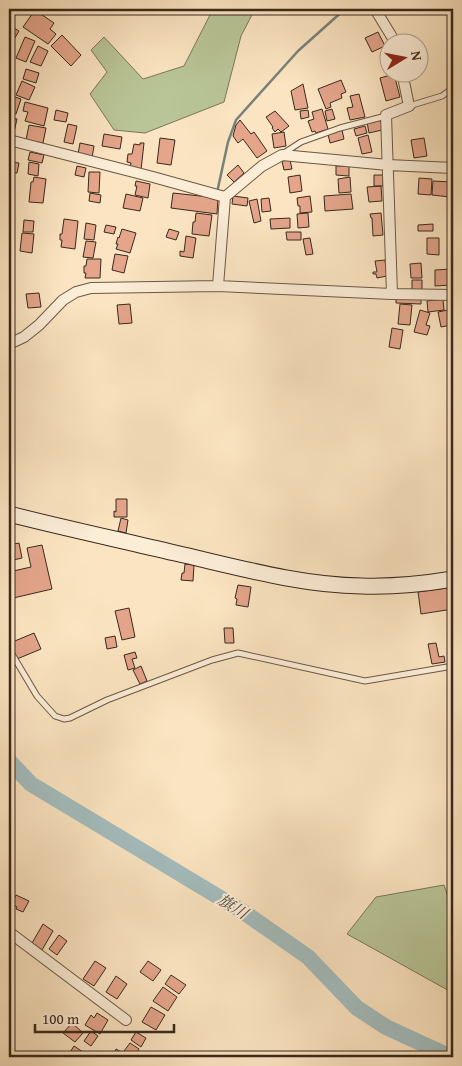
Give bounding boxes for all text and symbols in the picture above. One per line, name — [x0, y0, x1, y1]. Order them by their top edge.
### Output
north arrow — [380, 32, 430, 82]
text: N — [406, 49, 428, 63]
water label: 旗川 — [213, 887, 255, 926]
scale bar — [35, 1001, 174, 1033]
text: 100 m — [42, 1008, 80, 1029]

